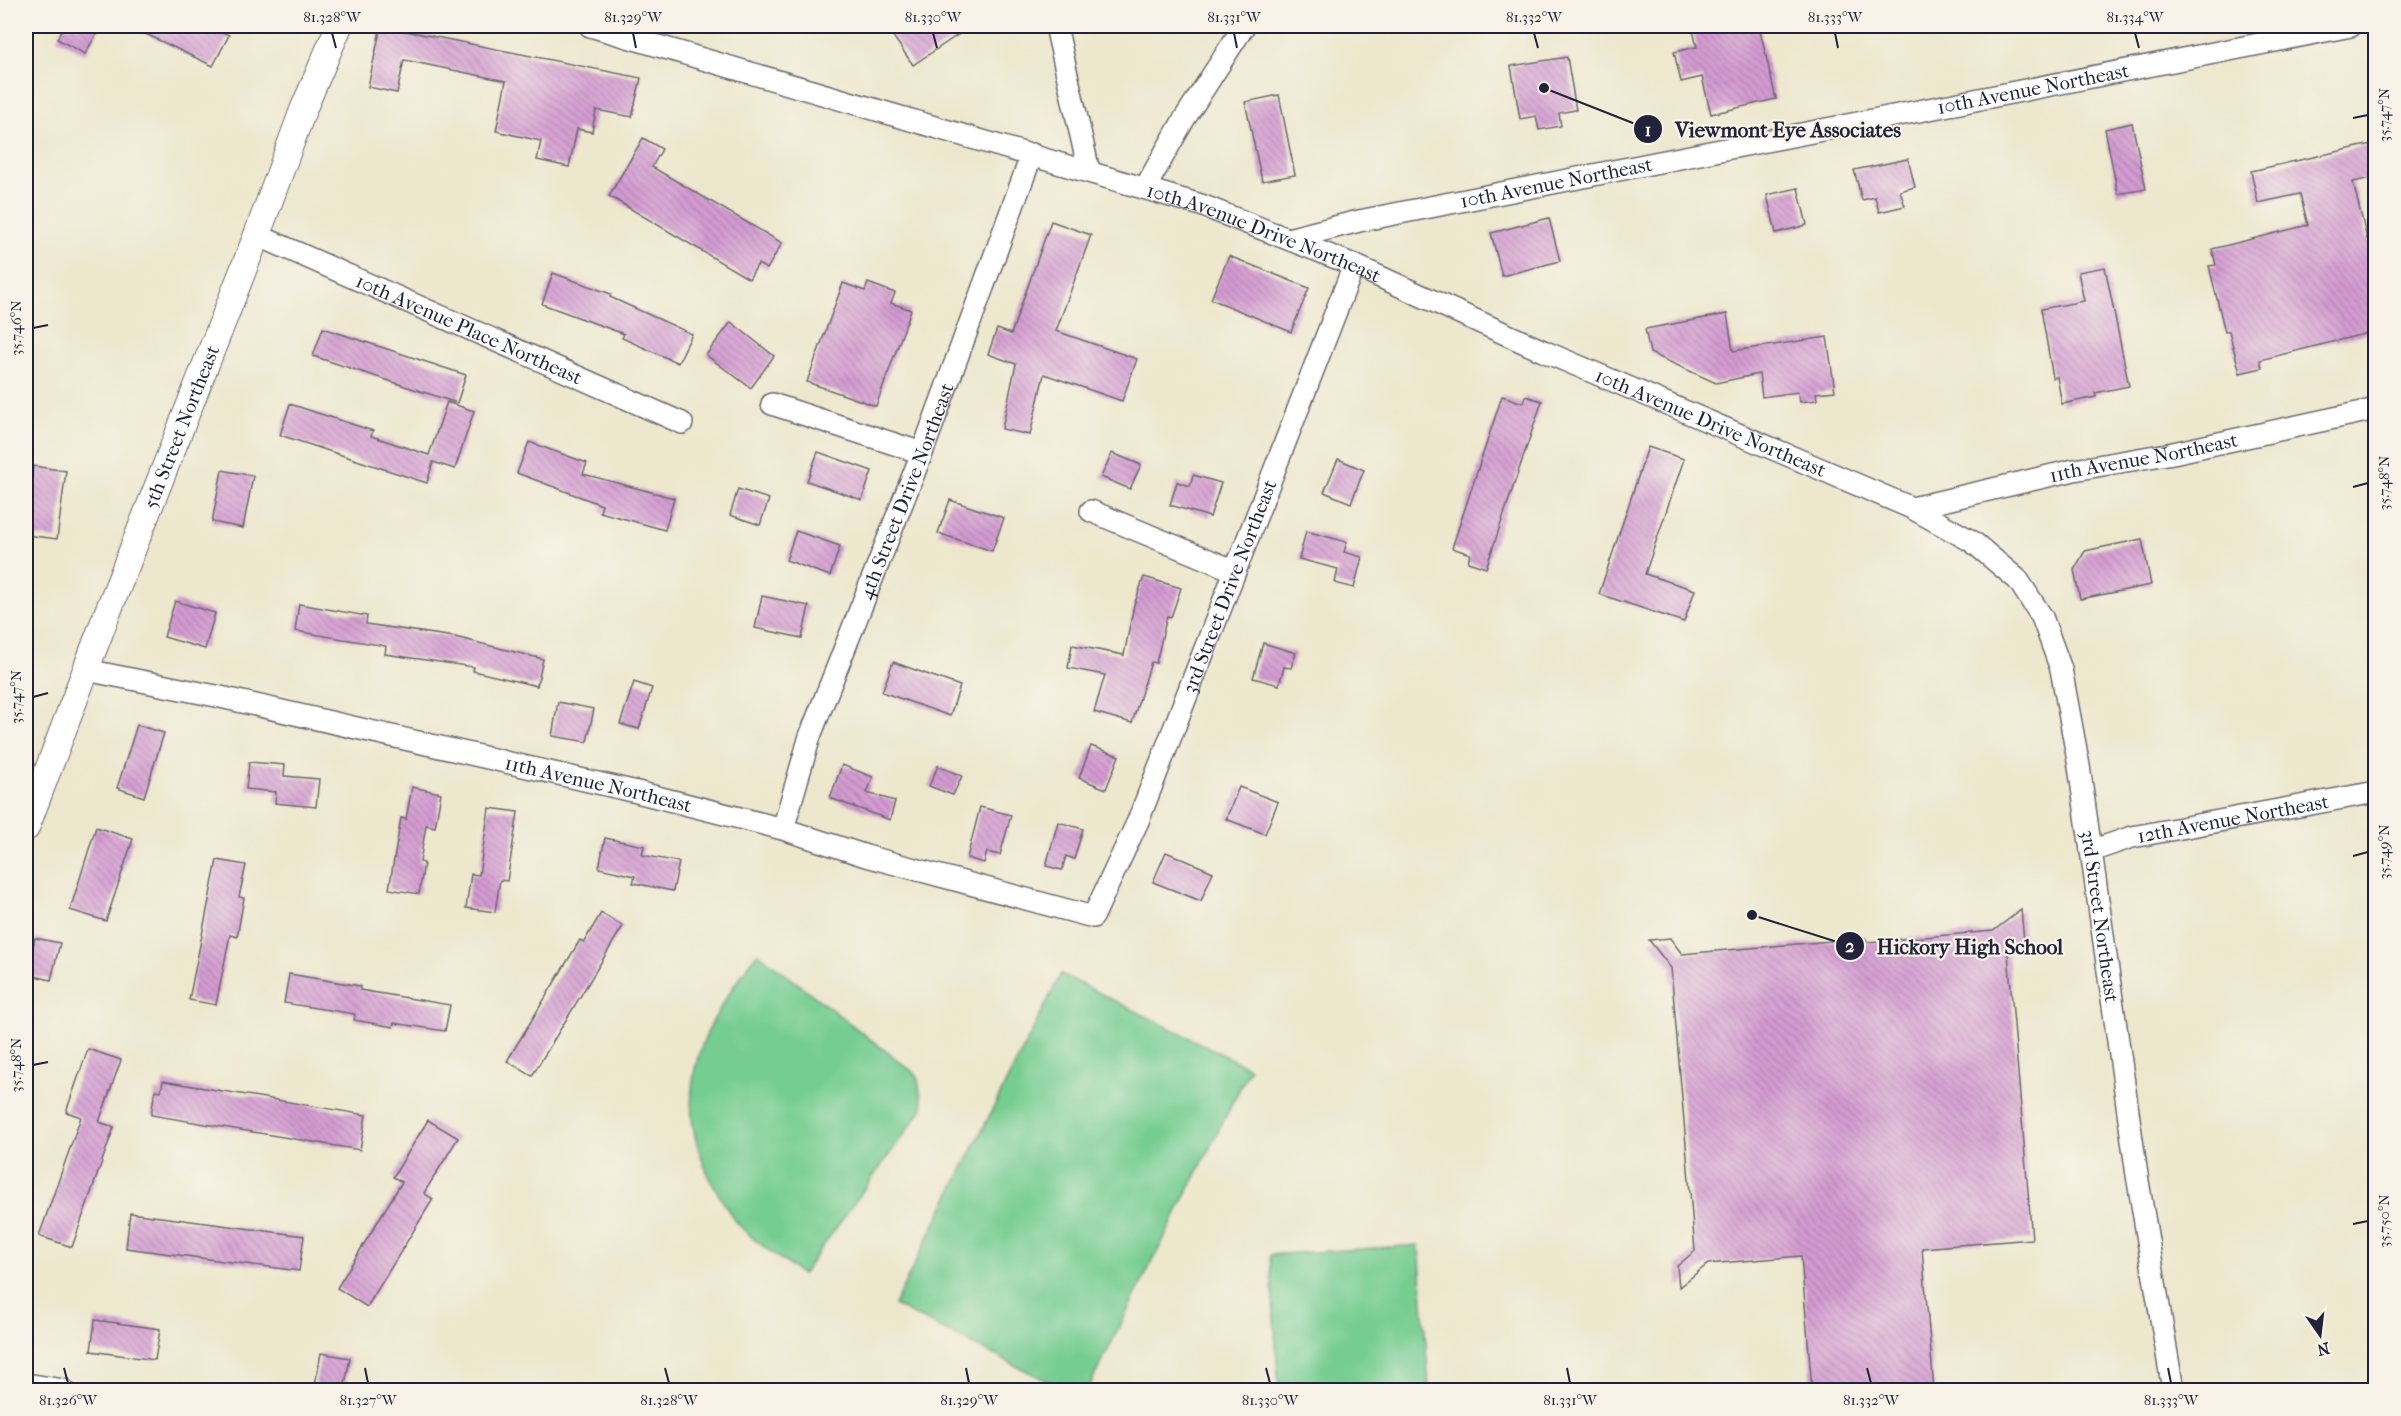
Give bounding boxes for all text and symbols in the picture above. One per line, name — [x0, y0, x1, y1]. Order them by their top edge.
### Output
text: 81.328°W — [303, 8, 362, 26]
text: 81.329°W — [604, 8, 663, 26]
text: 81.330°W — [905, 8, 963, 26]
text: 81.331°W — [1207, 8, 1262, 26]
text: 81.332°W — [1506, 8, 1563, 26]
text: 81.333°W — [1808, 8, 1863, 26]
text: 81.334°W — [2106, 8, 2165, 26]
street label: 10th Avenue Northeast — [1935, 58, 2131, 119]
text: 35.747°N — [2375, 87, 2393, 142]
callout: Viewmont Eye Associates — [1633, 110, 1913, 149]
text: Viewmont Eye Associates — [1674, 118, 1901, 142]
text: 1 — [1645, 120, 1651, 141]
street label: 10th Avenue Northeast — [1458, 152, 1654, 212]
street label: 10th Avenue Drive Northeast — [1144, 178, 1384, 287]
street label: 10th Avenue Place Northeast — [353, 269, 586, 389]
text: 35.746°N — [7, 300, 25, 356]
street label: 5th Street Northeast — [138, 342, 224, 512]
street label: 10th Avenue Drive Northeast — [1592, 363, 1829, 482]
street label: 4th Street Drive Northeast — [854, 380, 958, 603]
street label: 11th Avenue Northeast — [2047, 428, 2240, 487]
text: 35.748°N — [2375, 455, 2393, 510]
street label: 3rd Street Drive Northeast — [1177, 476, 1281, 697]
text: 35.747°N — [7, 669, 25, 724]
street label: 11th Avenue Northeast — [503, 751, 694, 817]
street label: 12th Avenue Northeast — [2135, 789, 2331, 847]
text: 35.749°N — [2375, 824, 2393, 880]
street label: 3rd Street Northeast — [2077, 828, 2124, 1004]
callout: Hickory High School — [1835, 927, 2075, 966]
text: Hickory High School — [1877, 935, 2063, 959]
text: 2 — [1845, 936, 1855, 957]
text: 35.748°N — [7, 1037, 25, 1092]
text: 35.750°N — [2375, 1194, 2393, 1248]
north arrow — [2290, 1305, 2350, 1365]
text: N — [2314, 1338, 2332, 1360]
text: 81.326°W — [39, 1391, 98, 1409]
text: 81.327°W — [339, 1391, 398, 1409]
text: 81.328°W — [640, 1391, 699, 1409]
text: 81.329°W — [940, 1391, 999, 1409]
text: 81.330°W — [1242, 1391, 1300, 1409]
text: 81.331°W — [1543, 1391, 1598, 1409]
text: 81.332°W — [1843, 1391, 1900, 1409]
text: 81.333°W — [2144, 1391, 2199, 1409]

